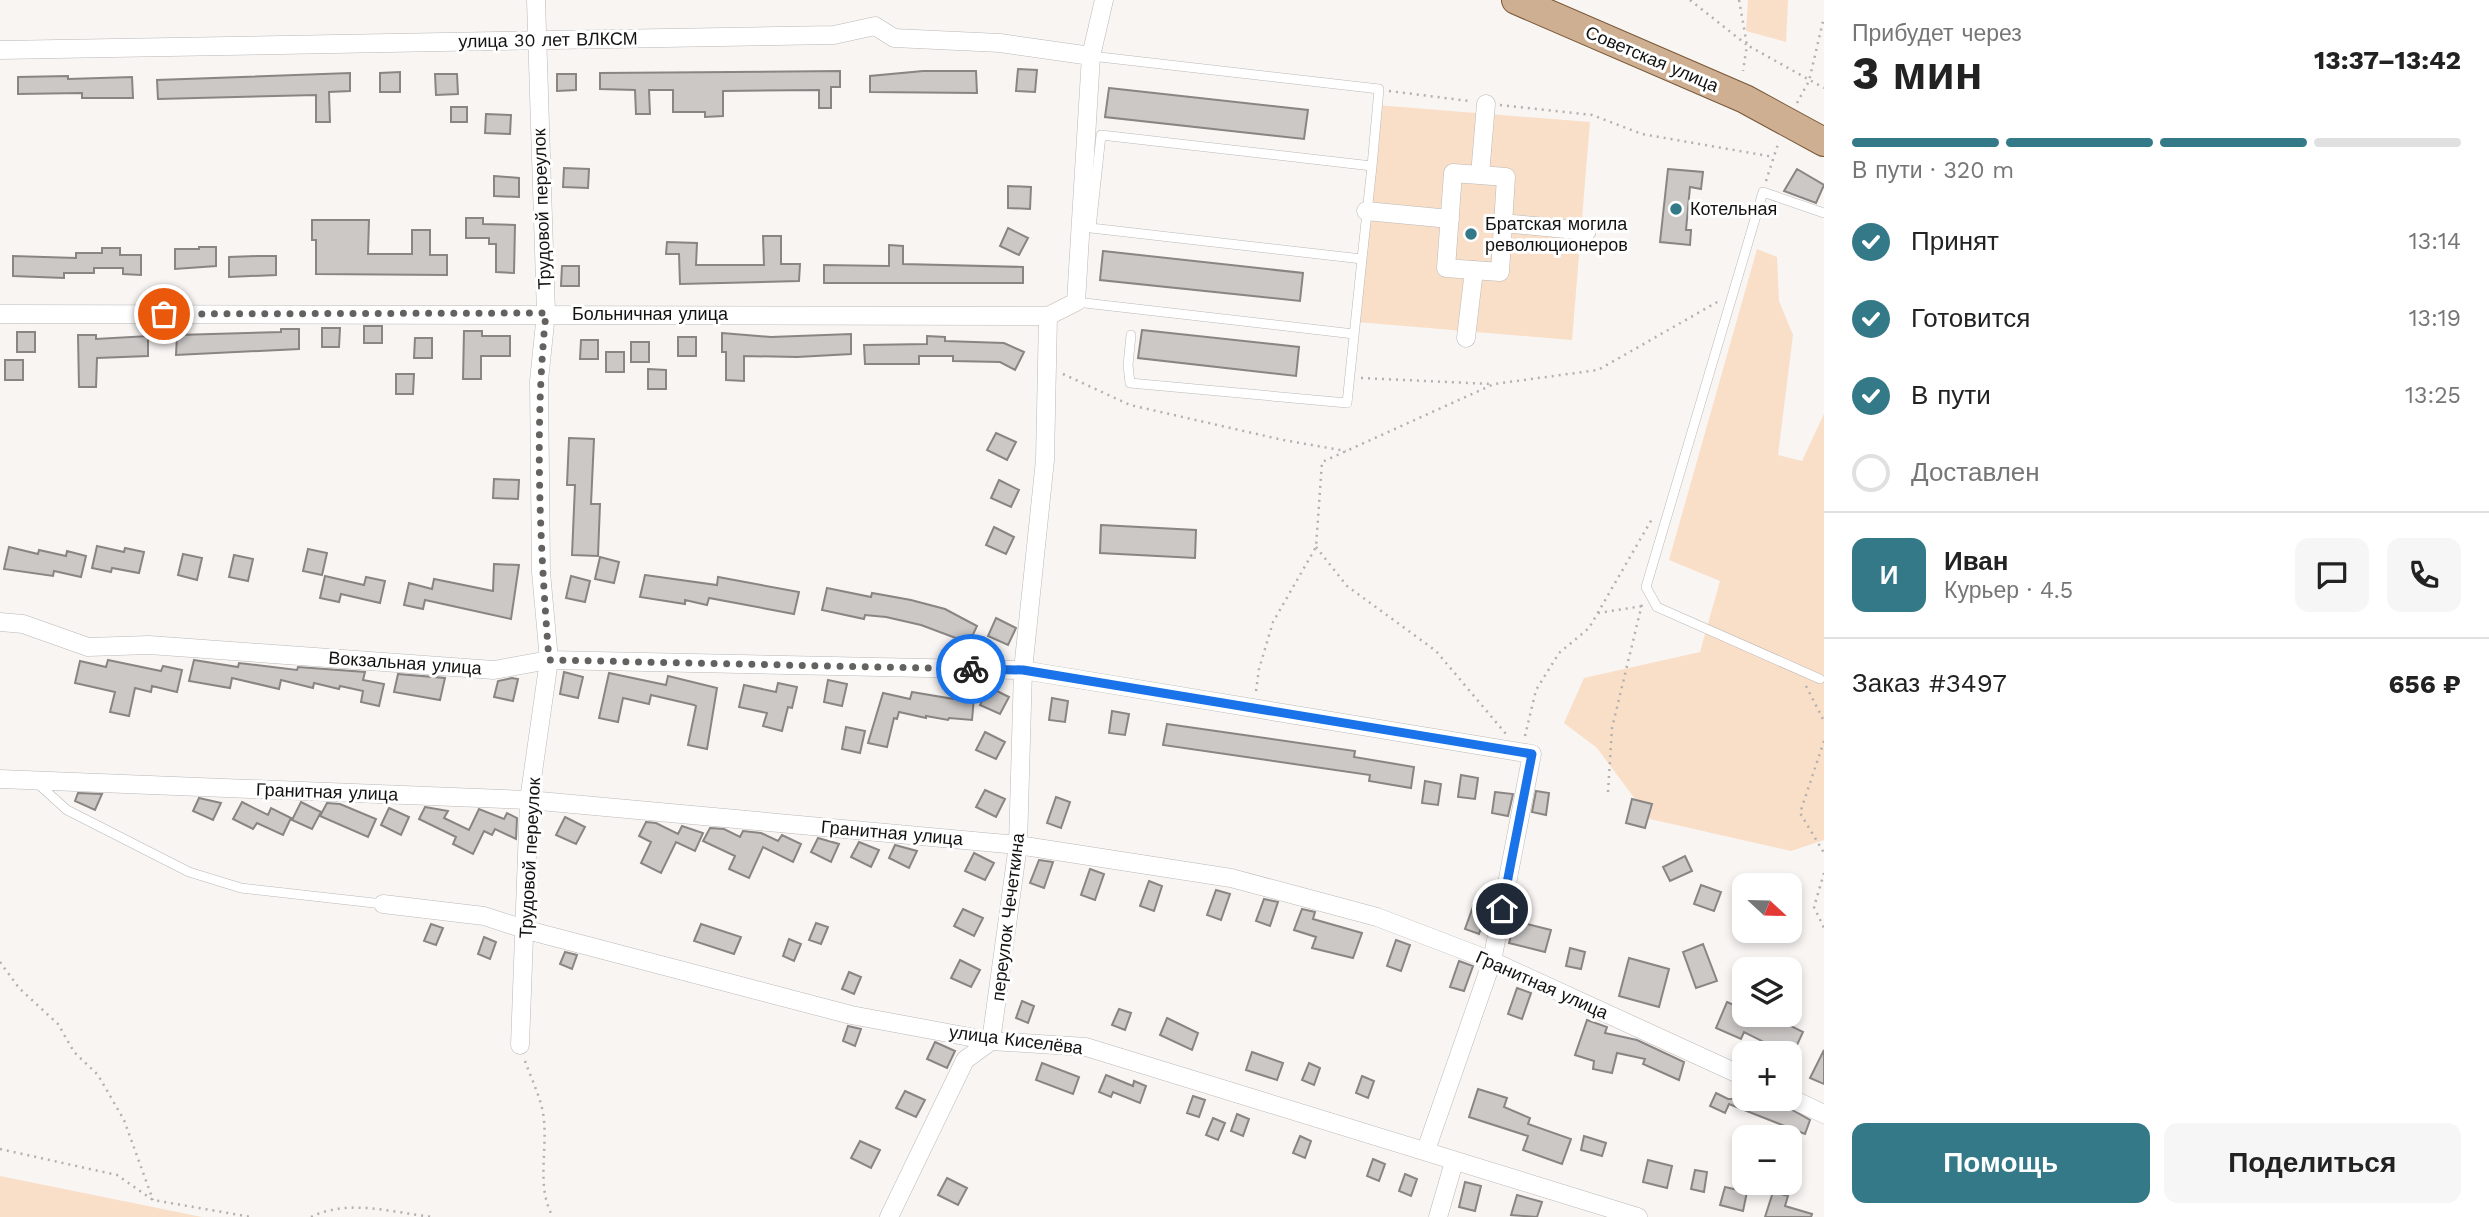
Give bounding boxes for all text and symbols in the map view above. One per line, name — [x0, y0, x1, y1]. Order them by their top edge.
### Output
text: Прибудет через — [1852, 20, 2022, 47]
street label: Советская улица — [1583, 21, 1723, 96]
street label: улица 30 лет ВЛКСМ — [458, 27, 638, 52]
text: 13:37–13:42 — [2314, 45, 2461, 75]
text: 3 мин — [1852, 46, 1983, 100]
street label: Трудовой переулок — [528, 128, 555, 290]
text: В пути · 320 m — [1852, 157, 2014, 184]
place label: Котельная — [1690, 198, 1777, 219]
marker: Котельная — [1668, 201, 1684, 217]
place label: Братская могила революционеров — [1485, 213, 1628, 255]
icon: check — [1852, 223, 1890, 261]
marker: Братская могила революционеров — [1463, 226, 1479, 242]
text: Принят — [1911, 226, 1999, 256]
text: 13:14 — [2409, 228, 2461, 255]
pin — [134, 284, 194, 344]
icon: bag — [145, 295, 183, 333]
icon: check — [1852, 300, 1890, 338]
street label: Больничная улица — [572, 303, 729, 324]
text: Готовится — [1911, 303, 2030, 333]
text: 13:19 — [2409, 305, 2461, 332]
icon: check — [1852, 377, 1890, 415]
text: В пути — [1911, 380, 1991, 410]
text: 13:25 — [2405, 382, 2461, 409]
text: Доставлен — [1911, 457, 2040, 487]
button: chat — [2295, 538, 2369, 612]
button: phone — [2387, 538, 2461, 612]
text: Иван — [1944, 546, 2009, 576]
text: И — [1880, 560, 1898, 590]
text: Курьер · 4.5 — [1944, 577, 2073, 604]
courier — [936, 634, 1006, 704]
street label: Вокзальная улица — [328, 647, 483, 678]
icon: bike — [952, 650, 990, 688]
text: Заказ #3497 — [1852, 668, 2007, 698]
text: 656 ₽ — [2388, 669, 2461, 699]
street label: Трудовой переулок — [515, 777, 544, 939]
street label: Гранитная улица — [256, 779, 399, 805]
street label: Гранитная улица — [820, 816, 965, 849]
street label: переулок Чечеткина — [987, 831, 1028, 1002]
north arrow — [1732, 873, 1802, 943]
map controls — [1732, 873, 1802, 1195]
pin — [1472, 879, 1532, 939]
icon: home — [1483, 890, 1521, 928]
street label: Гранитная улица — [1473, 946, 1612, 1023]
button: layers — [1732, 957, 1802, 1027]
street label: улица Киселёва — [948, 1021, 1085, 1058]
button: + — [1732, 1041, 1802, 1111]
button: Помощь — [1852, 1123, 2150, 1203]
button: Поделиться — [2164, 1123, 2461, 1203]
button: − — [1732, 1125, 1802, 1195]

